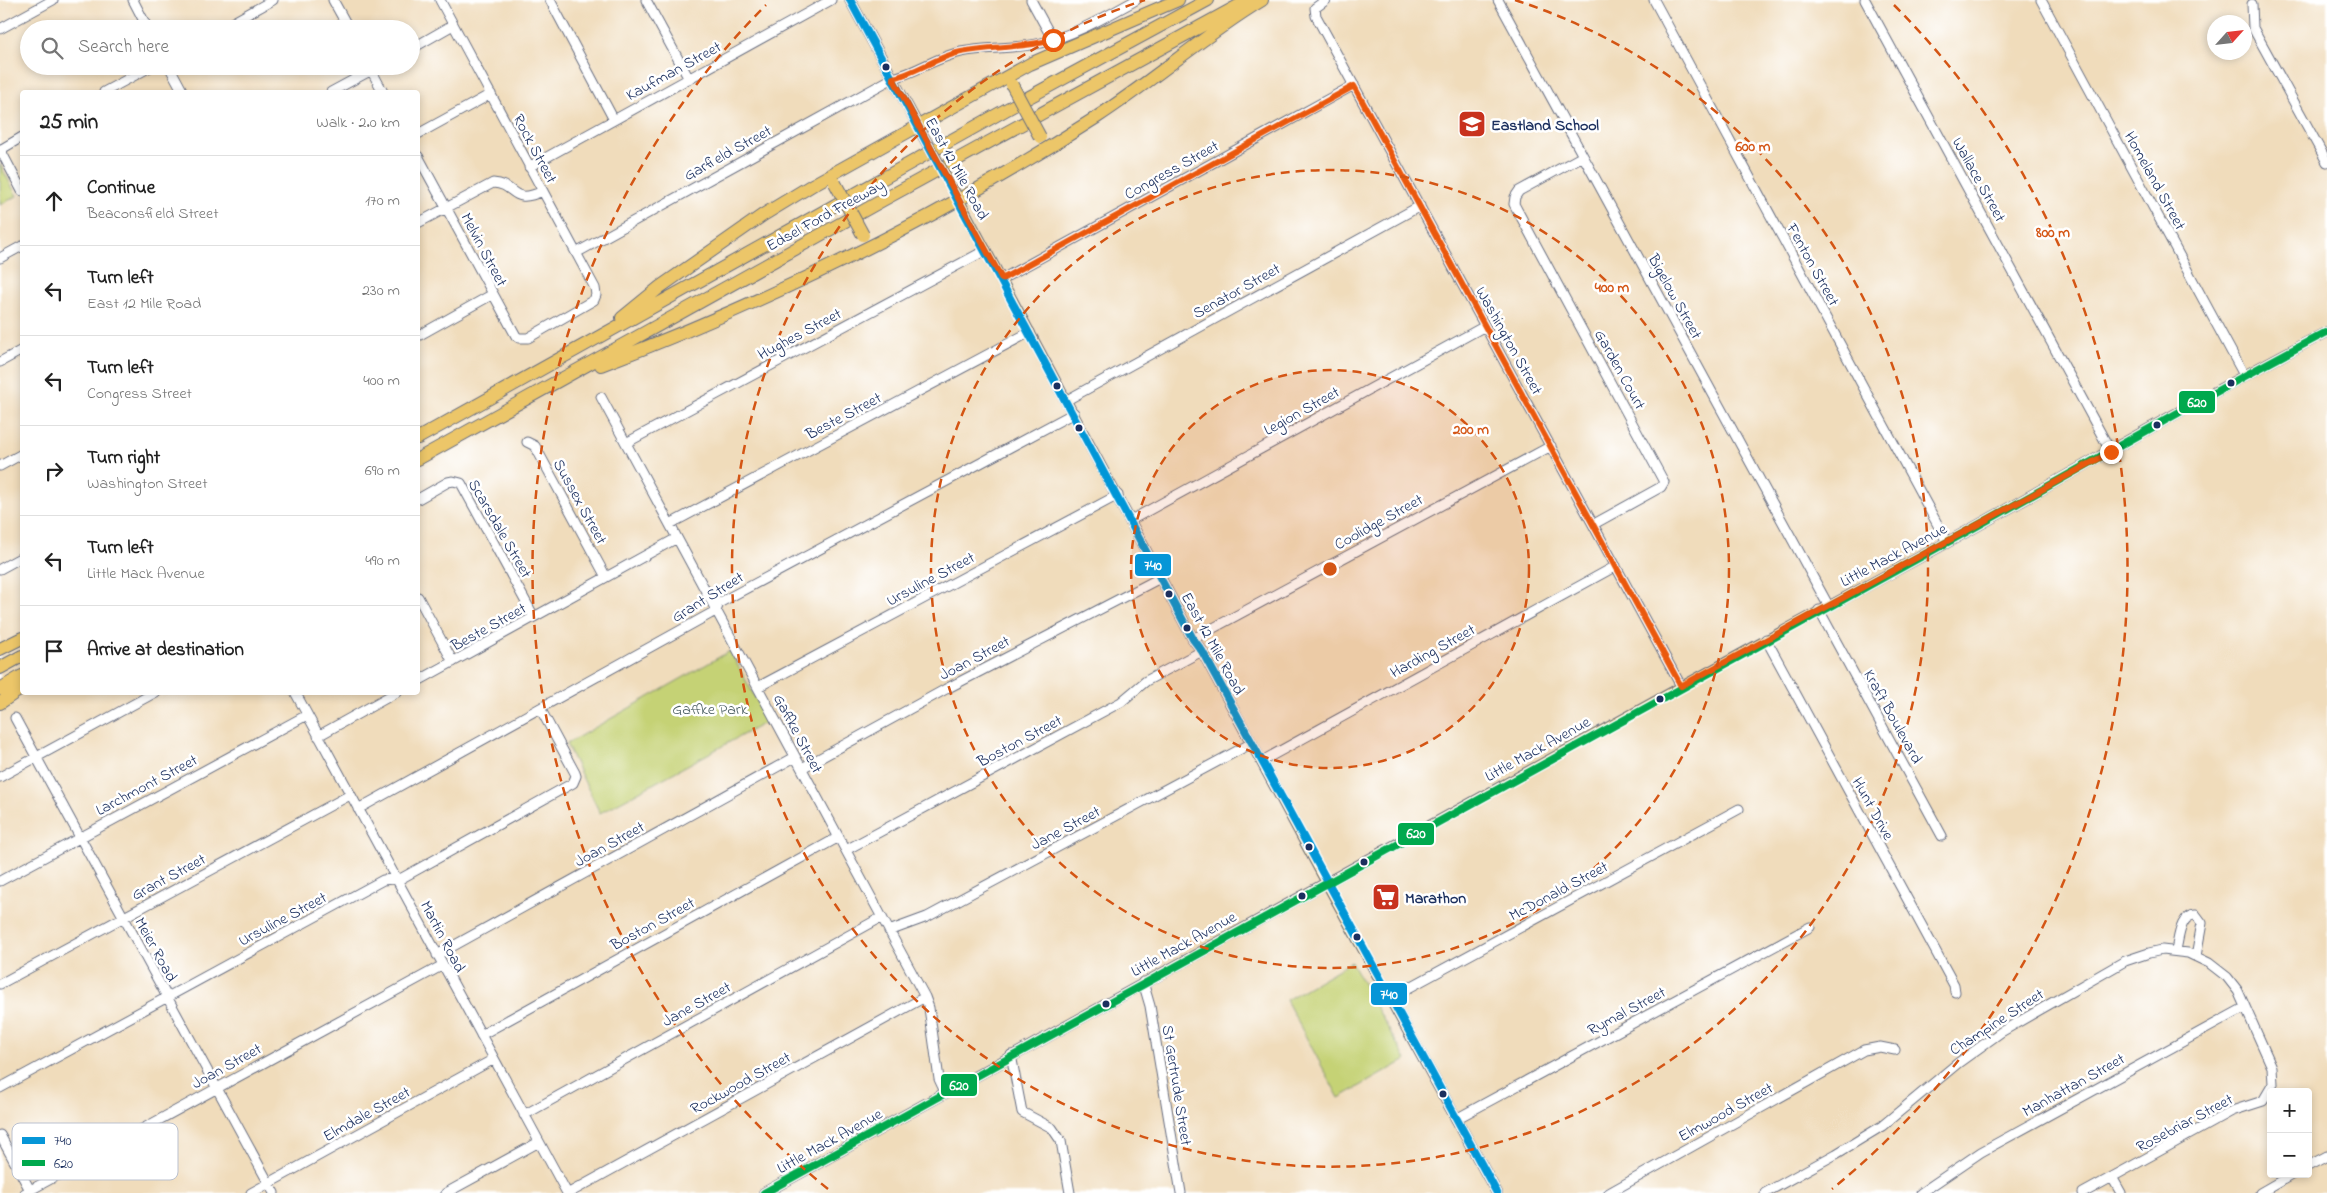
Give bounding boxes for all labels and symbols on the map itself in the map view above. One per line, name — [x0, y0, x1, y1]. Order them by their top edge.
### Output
north arrow — [2207, 15, 2252, 60]
route start — [1042, 29, 1065, 52]
street label: Kaufman Street — [622, 35, 727, 108]
unlabelled marker — [881, 62, 891, 72]
school or university icon: Eastland School — [1457, 109, 1487, 139]
street label: Rock Street — [506, 110, 563, 188]
street label: East 12 Mile Road — [918, 113, 994, 225]
place label: Eastland School — [1491, 114, 1599, 138]
street label: Garfield Street — [680, 119, 777, 188]
street label: Homeland Street — [2117, 127, 2192, 235]
street label: Wallace Street — [1945, 133, 2012, 227]
street label: Congress Street — [1120, 135, 1224, 207]
text: 600 m — [1735, 136, 1771, 158]
street label: Edsel Ford Freeway — [762, 173, 890, 258]
street label: Melvin Street — [454, 209, 513, 292]
street label: Fenton Street — [1779, 218, 1845, 311]
text: 800 m — [2035, 222, 2070, 244]
street label: Bigelow Street — [1641, 249, 1708, 344]
street label: Senator Street — [1189, 257, 1286, 326]
text: 400 m — [1594, 277, 1630, 299]
street label: Washington Street — [1469, 282, 1548, 400]
street label: Hughes Street — [754, 302, 847, 367]
street label: Garden Court — [1587, 326, 1651, 415]
unlabelled marker — [2226, 378, 2236, 388]
unlabelled marker — [1052, 381, 1062, 391]
street label: Legion Street — [1260, 381, 1345, 443]
street label: Beste Street — [801, 386, 887, 447]
line badge: 620 — [2178, 390, 2216, 414]
text: 620 — [2186, 393, 2207, 414]
text: 200 m — [1452, 419, 1489, 441]
unlabelled marker — [2152, 420, 2162, 430]
unlabelled marker — [1074, 423, 1084, 433]
route end — [2100, 441, 2123, 464]
street label: Sussex Street — [546, 455, 613, 550]
street label: Scarsdale Street — [461, 475, 538, 584]
street label: Coolidge Street — [1330, 488, 1428, 557]
street label: Little Mack Avenue — [1836, 517, 1952, 594]
street label: Ursuline Street — [882, 546, 980, 613]
line badge: 740 — [1134, 553, 1172, 577]
text: 740 — [1144, 556, 1162, 577]
centre of rings — [1321, 560, 1339, 578]
street label: Grant Street — [667, 566, 749, 629]
street label: East 12 Mile Road — [1174, 588, 1250, 700]
unlabelled marker — [1164, 589, 1174, 599]
street label: Beste Street — [446, 597, 532, 659]
street label: Harding Street — [1386, 618, 1481, 685]
unlabelled marker — [1182, 623, 1192, 633]
street label: Joan Street — [935, 630, 1015, 687]
street label: Kraft Boulevard — [1856, 666, 1928, 768]
street label: Gaffke Street — [766, 690, 829, 779]
unlabelled marker — [1655, 694, 1665, 704]
park label: Gaffke Park — [672, 698, 749, 722]
street label: Boston Street — [972, 709, 1067, 775]
street label: Little Mack Avenue — [1481, 710, 1596, 789]
street label: Larchmont Street — [92, 748, 203, 823]
street label: Hunt Drive — [1845, 773, 1900, 846]
street label: Jane Street — [1027, 800, 1106, 857]
street label: Joan Street — [570, 815, 650, 874]
line badge: 620 — [1397, 822, 1435, 846]
text: 620 — [1405, 824, 1426, 845]
unlabelled marker — [1304, 842, 1314, 852]
street label: Grant Street — [127, 848, 211, 907]
street label: McDonald Street — [1505, 855, 1613, 928]
unlabelled marker — [1359, 857, 1369, 867]
supermarket icon: Marathon — [1371, 882, 1401, 912]
street label: Ursuline Street — [234, 886, 332, 953]
place label: Marathon — [1405, 887, 1466, 911]
street label: Boston Street — [606, 891, 700, 958]
unlabelled marker — [1297, 891, 1307, 901]
street label: Martin Road — [413, 897, 471, 977]
street label: Little Mack Avenue — [1127, 905, 1242, 984]
street label: Meier Road — [128, 913, 183, 987]
unlabelled marker — [1352, 932, 1362, 942]
street label: Jane Street — [658, 976, 736, 1034]
street label: Rymal Street — [1583, 981, 1671, 1043]
line badge: 740 — [1370, 982, 1408, 1006]
street label: Champine Street — [1945, 983, 2050, 1062]
text: 740 — [1380, 985, 1398, 1006]
unlabelled marker — [1101, 999, 1111, 1009]
street label: St Gertrude Street — [1155, 1023, 1197, 1148]
street label: Joan Street — [187, 1037, 267, 1096]
street label: Rockwood Street — [686, 1046, 796, 1121]
street label: Manhattan Street — [2018, 1047, 2130, 1124]
line badge: 620 — [940, 1073, 978, 1097]
text: 620 — [948, 1076, 969, 1097]
street label: Elmwood Street — [1674, 1076, 1778, 1149]
street label: Elmdale Street — [319, 1081, 416, 1149]
street label: Rosebriar Street — [2132, 1088, 2238, 1159]
unlabelled marker — [1438, 1089, 1448, 1099]
street label: Little Mack Avenue — [773, 1102, 888, 1181]
legend — [12, 1123, 178, 1180]
text: 740 — [54, 1131, 72, 1152]
text: 620 — [54, 1154, 73, 1175]

